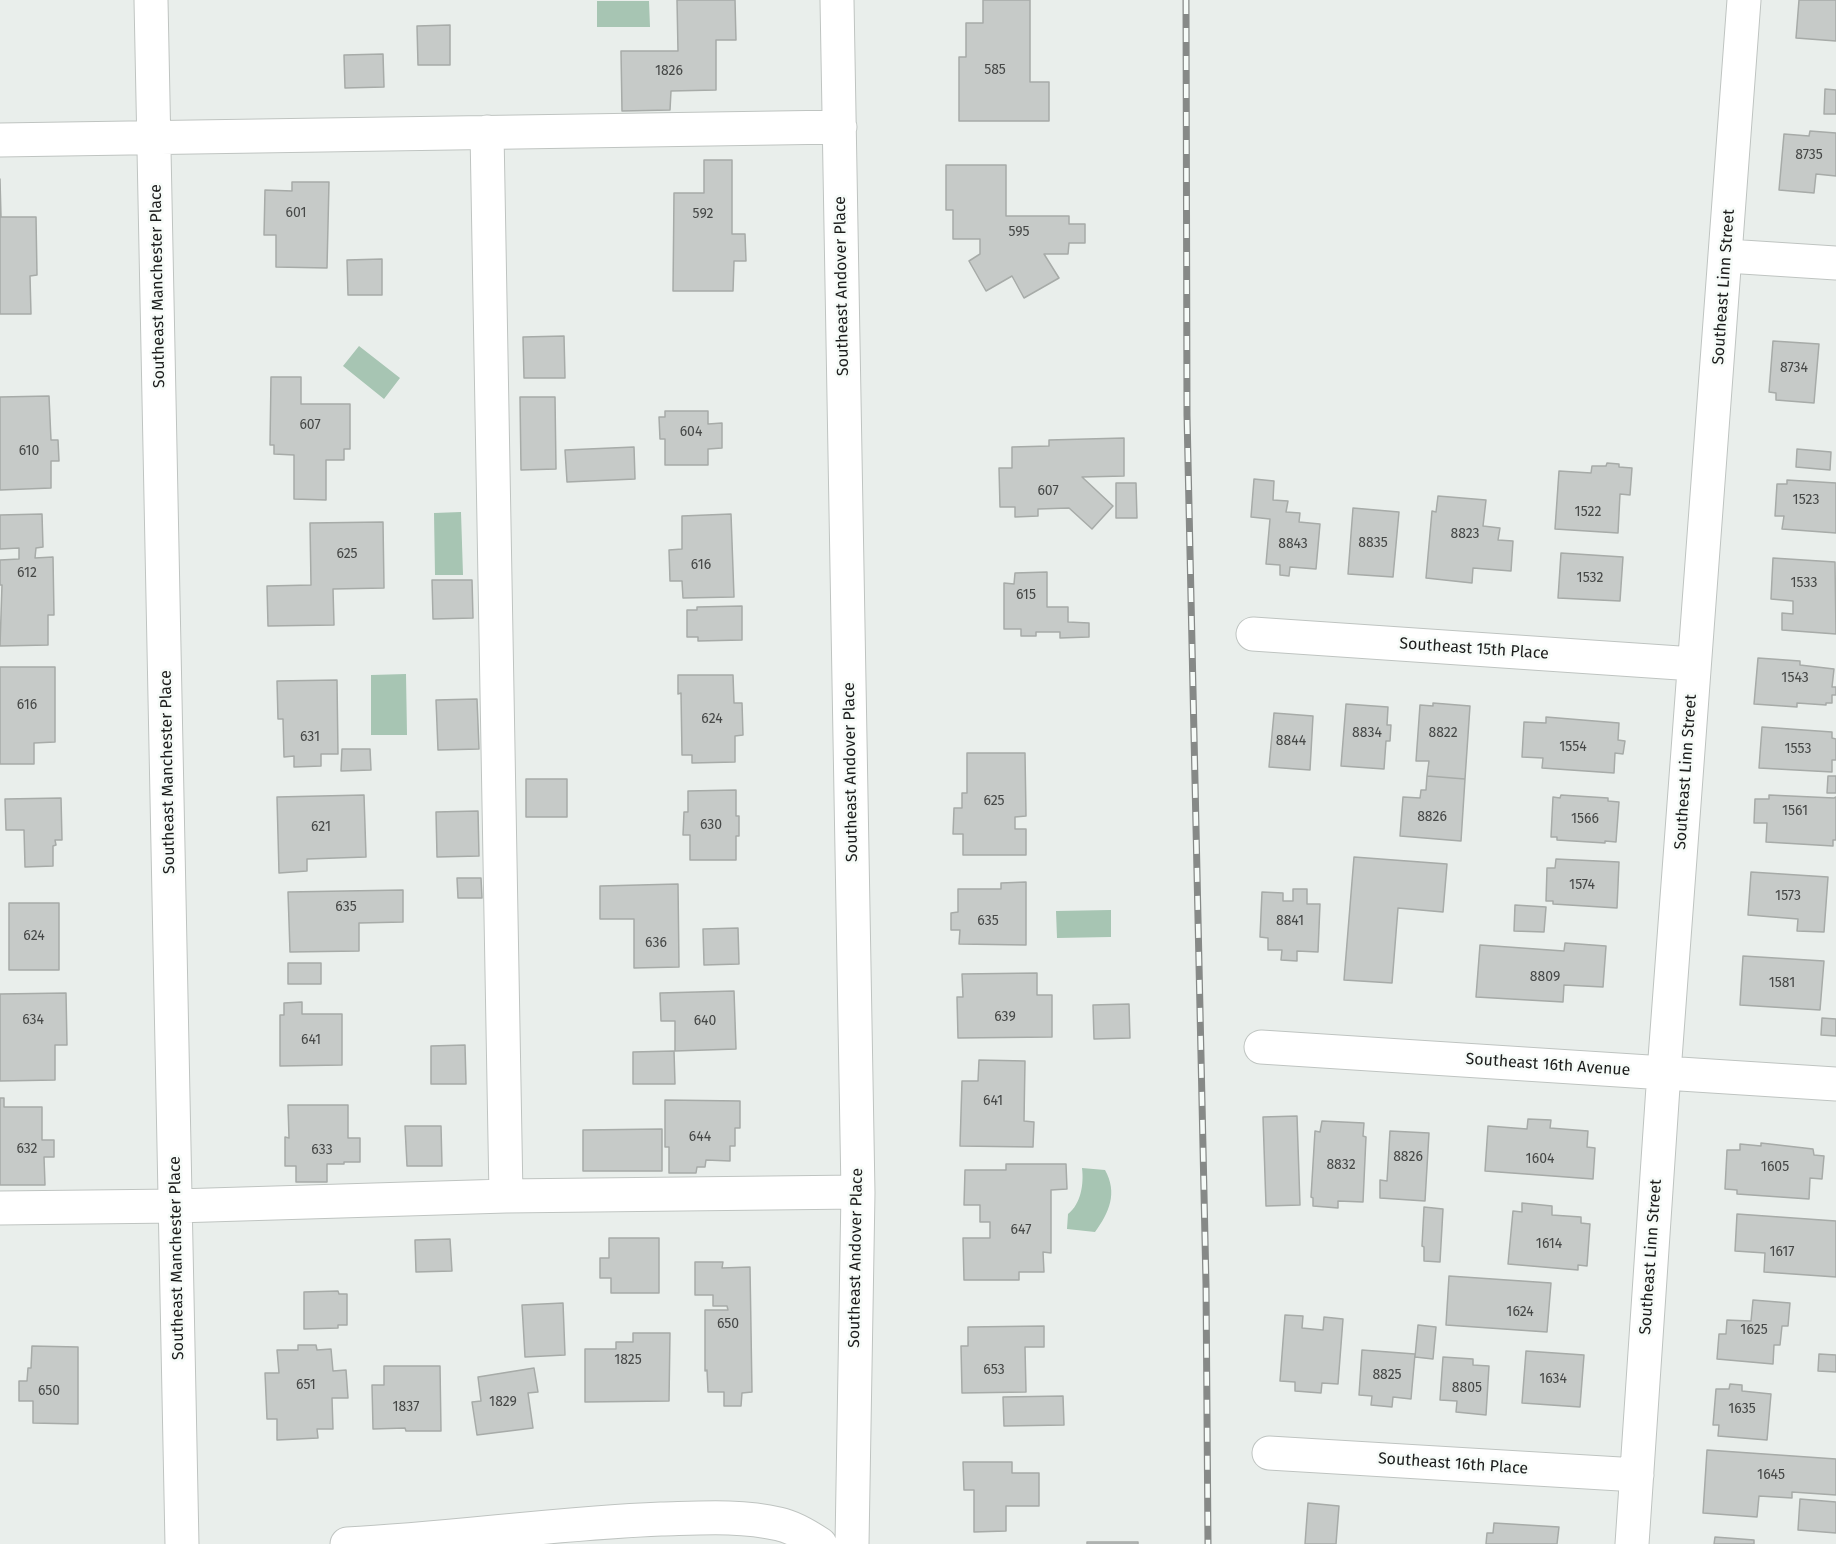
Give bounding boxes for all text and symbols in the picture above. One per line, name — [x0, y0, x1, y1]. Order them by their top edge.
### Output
house number: 585 — [984, 62, 1006, 78]
house number: 1826 — [655, 63, 683, 79]
house number: 8735 — [1795, 147, 1823, 163]
street label: Southeast Manchester Place — [147, 184, 169, 388]
street label: Southeast Andover Place — [831, 196, 853, 376]
house number: 601 — [286, 205, 306, 221]
house number: 592 — [693, 206, 713, 222]
street label: Southeast Linn Street — [1709, 209, 1739, 365]
house number: 595 — [1008, 224, 1030, 240]
house number: 8734 — [1780, 360, 1808, 376]
house number: 607 — [299, 417, 321, 433]
house number: 604 — [680, 424, 702, 440]
house number: 610 — [19, 443, 39, 459]
house number: 607 — [1037, 483, 1059, 499]
house number: 1523 — [1793, 492, 1819, 508]
house number: 1522 — [1575, 504, 1601, 520]
house number: 8823 — [1450, 526, 1480, 542]
house number: 8835 — [1358, 535, 1388, 551]
house number: 8843 — [1278, 536, 1308, 552]
house number: 625 — [336, 546, 358, 562]
house number: 616 — [691, 557, 711, 573]
house number: 612 — [17, 565, 37, 581]
house number: 1532 — [1577, 570, 1603, 586]
house number: 1533 — [1791, 575, 1817, 591]
house number: 615 — [1016, 587, 1036, 603]
street label: Southeast 15th Place — [1399, 634, 1549, 664]
street label: Southeast Manchester Place — [157, 670, 179, 874]
house number: 1543 — [1781, 670, 1809, 686]
street label: Southeast Andover Place — [840, 682, 862, 862]
street label: Southeast Linn Street — [1671, 694, 1701, 850]
house number: 616 — [17, 697, 37, 713]
house number: 624 — [701, 711, 723, 727]
house number: 8834 — [1352, 725, 1382, 741]
house number: 8822 — [1428, 725, 1458, 741]
house number: 631 — [300, 729, 320, 745]
house number: 8844 — [1276, 733, 1306, 749]
house number: 1554 — [1559, 739, 1587, 755]
house number: 1553 — [1785, 741, 1811, 757]
house number: 625 — [983, 793, 1005, 809]
house number: 1561 — [1782, 803, 1808, 819]
house number: 8826 — [1417, 809, 1447, 825]
house number: 1566 — [1571, 811, 1599, 827]
house number: 630 — [700, 817, 722, 833]
house number: 621 — [311, 819, 331, 835]
house number: 1574 — [1569, 877, 1595, 893]
house number: 1573 — [1775, 888, 1801, 904]
house number: 635 — [335, 899, 357, 915]
house number: 635 — [977, 913, 999, 929]
house number: 8841 — [1276, 913, 1304, 929]
house number: 624 — [23, 928, 45, 944]
house number: 636 — [645, 935, 667, 951]
house number: 8809 — [1530, 969, 1560, 985]
house number: 1581 — [1769, 975, 1795, 991]
house number: 639 — [994, 1009, 1016, 1025]
house number: 634 — [22, 1012, 44, 1028]
house number: 640 — [694, 1013, 716, 1029]
house number: 641 — [301, 1032, 321, 1048]
street label: Southeast 16th Avenue — [1465, 1050, 1631, 1080]
house number: 641 — [983, 1093, 1003, 1109]
house number: 644 — [689, 1129, 711, 1145]
house number: 632 — [16, 1141, 38, 1157]
house number: 633 — [311, 1142, 333, 1158]
house number: 8826 — [1393, 1149, 1423, 1165]
house number: 1604 — [1526, 1151, 1554, 1167]
street label: Southeast Manchester Place — [166, 1156, 188, 1360]
house number: 8832 — [1326, 1157, 1356, 1173]
house number: 1605 — [1761, 1159, 1789, 1175]
street label: Southeast Andover Place — [845, 1168, 867, 1348]
street label: Southeast Linn Street — [1636, 1179, 1666, 1335]
house number: 647 — [1011, 1222, 1031, 1238]
house number: 1614 — [1536, 1236, 1562, 1252]
house number: 1617 — [1769, 1244, 1795, 1260]
house number: 1624 — [1506, 1304, 1534, 1320]
house number: 650 — [717, 1316, 739, 1332]
house number: 1625 — [1740, 1322, 1768, 1338]
house number: 1825 — [614, 1352, 642, 1368]
house number: 653 — [983, 1362, 1005, 1378]
house number: 8825 — [1372, 1367, 1402, 1383]
house number: 1634 — [1539, 1371, 1567, 1387]
house number: 651 — [296, 1377, 316, 1393]
house number: 8805 — [1452, 1380, 1482, 1396]
house number: 650 — [38, 1383, 60, 1399]
house number: 1829 — [489, 1394, 517, 1410]
house number: 1837 — [393, 1399, 419, 1415]
house number: 1635 — [1728, 1401, 1756, 1417]
street label: Southeast 16th Place — [1377, 1449, 1529, 1479]
house number: 1645 — [1757, 1467, 1785, 1483]

